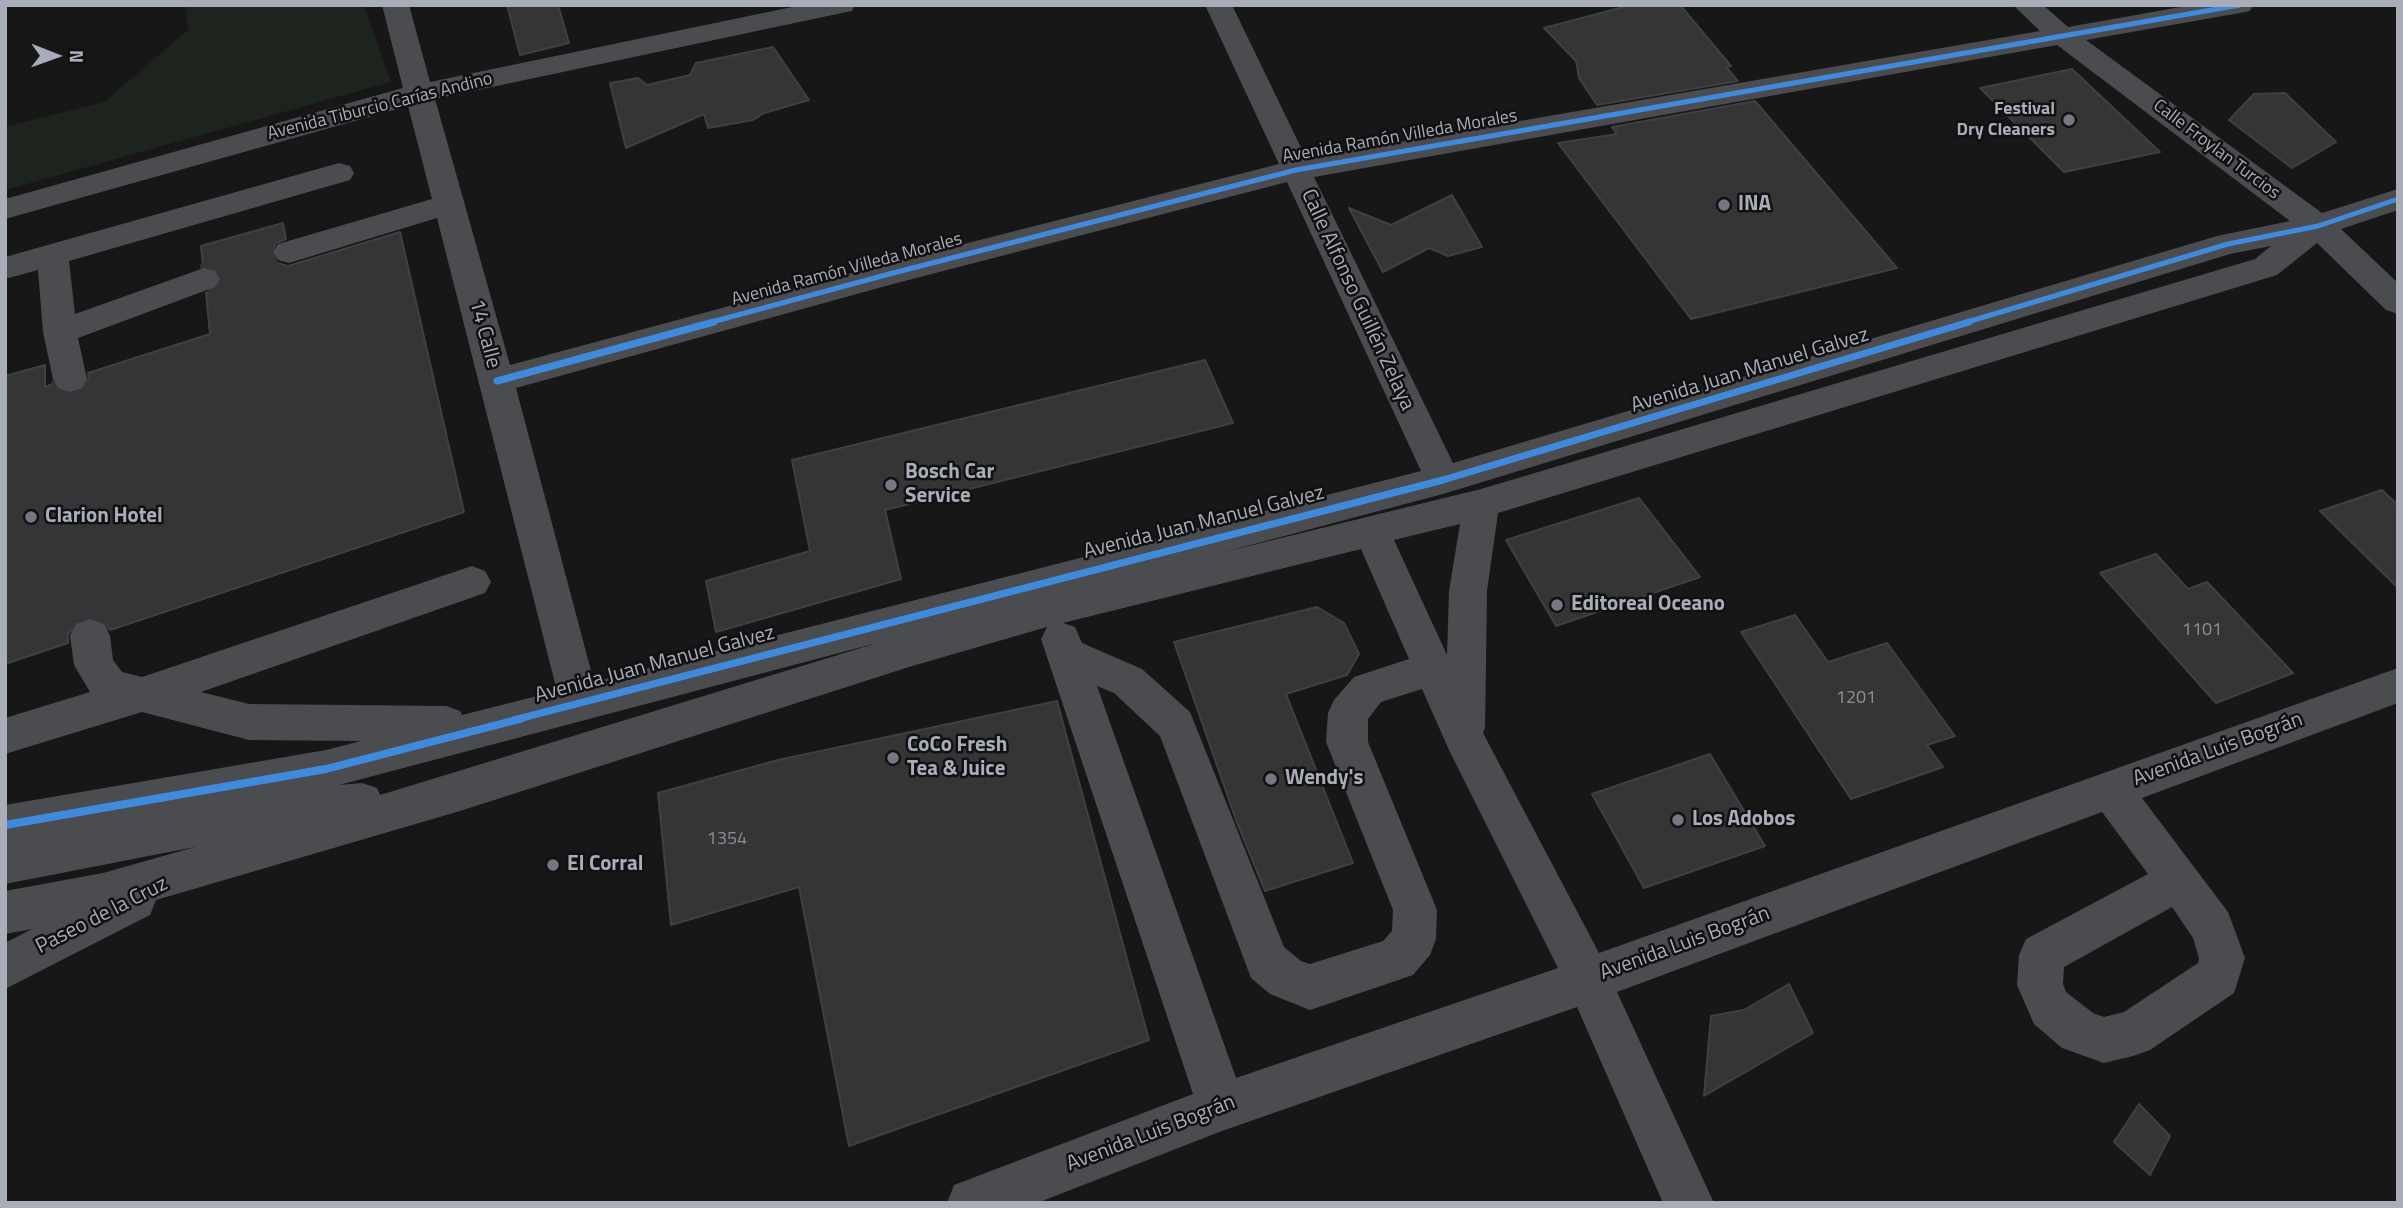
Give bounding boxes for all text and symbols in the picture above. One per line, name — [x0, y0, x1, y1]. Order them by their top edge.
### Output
north arrow — [21, 21, 91, 91]
text: N — [63, 50, 92, 63]
street label: Avenida Tiburcio Carías Andino — [265, 69, 495, 145]
street label: Calle Froylan Turcios — [2148, 95, 2284, 205]
place label: Festival Dry Cleaners — [1957, 99, 2055, 142]
street label: Avenida Ramón Villeda Morales — [1281, 106, 1519, 168]
marker: Festival Dry Cleaners — [2061, 112, 2077, 128]
street label: Calle Alfonso Guillén Zelaya — [1295, 185, 1419, 415]
place label: INA — [1738, 192, 1771, 218]
marker: INA — [1716, 197, 1732, 213]
street label: Avenida Ramón Villeda Morales — [729, 229, 965, 311]
street label: 14 Calle — [463, 297, 505, 371]
street label: Avenida Juan Manuel Galvez — [1628, 323, 1872, 419]
place label: Bosch Car Service — [905, 460, 994, 510]
marker: Bosch Car Service — [883, 477, 899, 493]
street label: Avenida Juan Manuel Galvez — [1081, 481, 1327, 565]
place label: Clarion Hotel — [45, 504, 163, 530]
marker: Clarion Hotel — [23, 509, 39, 525]
place label: Editoreal Oceano — [1571, 592, 1725, 618]
marker: Editoreal Oceano — [1549, 597, 1565, 613]
house number: 1101 — [2182, 620, 2222, 642]
street label: Avenida Juan Manuel Galvez — [532, 621, 778, 709]
house number: 1201 — [1836, 688, 1876, 710]
street label: Avenida Luis Bográn — [2130, 708, 2306, 792]
place label: CoCo Fresh Tea & Juice — [907, 733, 1007, 783]
marker: CoCo Fresh Tea & Juice — [885, 750, 901, 766]
place label: Wendy's — [1285, 766, 1363, 792]
marker: Wendy's — [1263, 771, 1279, 787]
place label: Los Adobos — [1692, 807, 1795, 833]
marker: Los Adobos — [1670, 812, 1686, 828]
house number: 1354 — [707, 829, 747, 851]
place label: El Corral — [567, 852, 643, 878]
marker: El Corral — [545, 857, 561, 873]
street label: Paseo de la Cruz — [32, 872, 172, 960]
street label: Avenida Luis Bográn — [1597, 902, 1773, 986]
street label: Avenida Luis Bográn — [1063, 1090, 1239, 1178]

